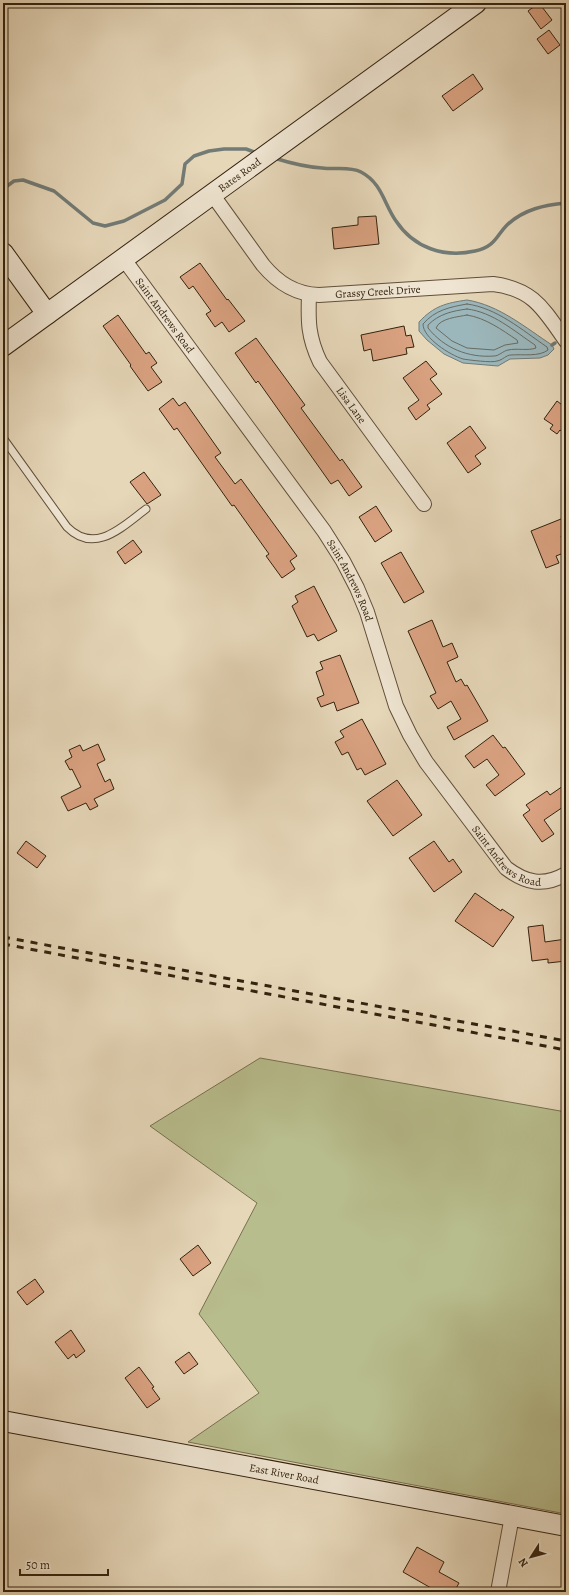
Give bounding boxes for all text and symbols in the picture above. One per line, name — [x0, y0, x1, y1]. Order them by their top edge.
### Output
street label: Bates Road — [215, 154, 264, 196]
street label: Saint Andrews Road — [132, 275, 198, 356]
street label: Grassy Creek Drive — [335, 282, 421, 302]
street label: Lisa Lane — [333, 384, 370, 427]
street label: Saint Andrews Road — [323, 536, 376, 623]
street label: Saint Andrews Road — [468, 822, 541, 890]
street label: East River Road — [248, 1460, 320, 1488]
north arrow — [511, 1537, 551, 1577]
scale bar — [20, 1551, 108, 1577]
text: N — [515, 1555, 532, 1570]
text: 50 m — [26, 1557, 50, 1573]

